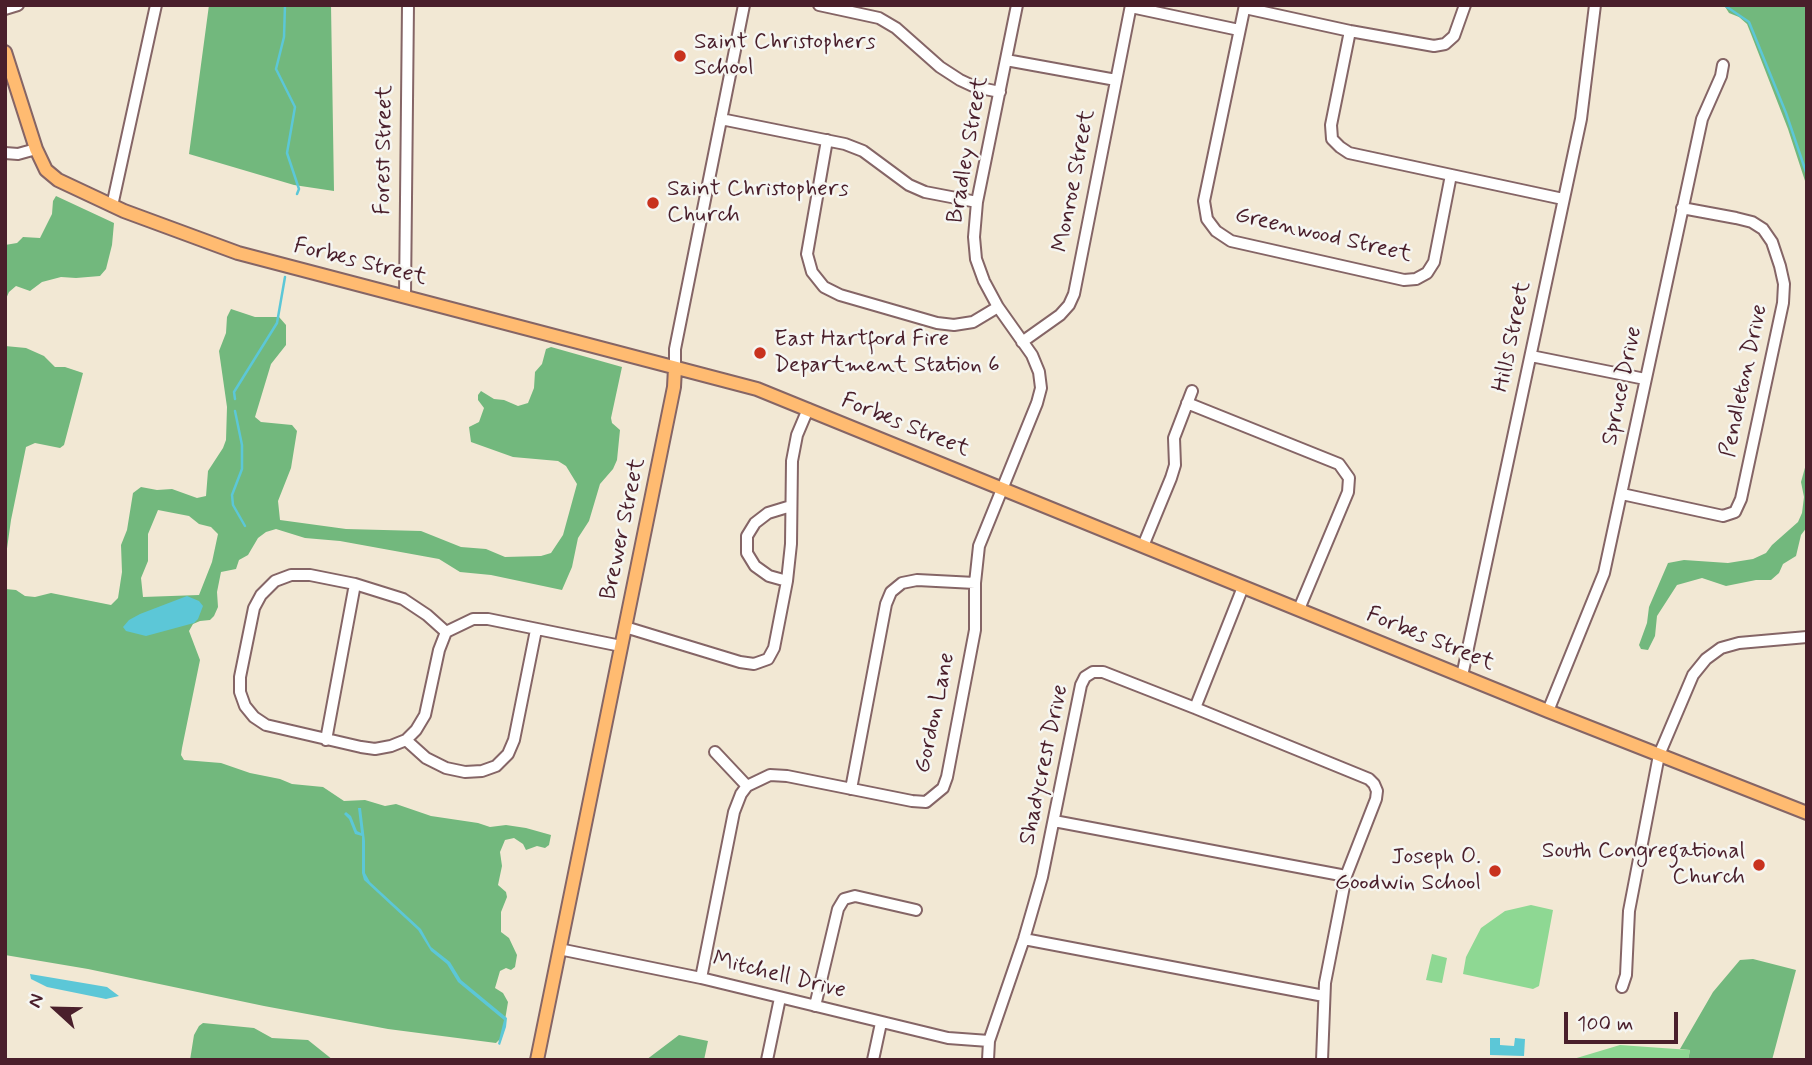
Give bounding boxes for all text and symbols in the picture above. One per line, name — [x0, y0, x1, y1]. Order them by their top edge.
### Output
place label: Saint Christophers School — [694, 29, 876, 83]
marker: Saint Christophers School — [672, 48, 688, 64]
street label: Bradley Street — [943, 75, 995, 225]
street label: Forest Street — [370, 85, 400, 215]
street label: Monroe Street — [1048, 107, 1102, 255]
place label: Saint Christophers Church — [667, 176, 849, 230]
marker: Saint Christophers Church — [645, 195, 661, 211]
street label: Greenwood Street — [1232, 202, 1414, 270]
street label: Forbes Street — [291, 233, 429, 293]
street label: Hills Street — [1488, 279, 1538, 395]
street label: Pendleton Drive — [1715, 302, 1775, 460]
street label: Spruce Drive — [1597, 324, 1649, 448]
place label: East Hartford Fire Department Station 6 — [774, 326, 1000, 380]
marker: East Hartford Fire Department Station 6 — [752, 345, 768, 361]
street label: Forbes Street — [837, 388, 973, 464]
street label: Brewer Street — [596, 456, 652, 602]
street label: Forbes Street — [1362, 602, 1498, 678]
street label: Gordon Lane — [910, 650, 962, 776]
street label: Shadycrest Drive — [1015, 682, 1075, 848]
place label: South Congregational Church — [1542, 838, 1745, 892]
place label: Joseph O. Goodwin School — [1335, 844, 1481, 898]
marker: South Congregational Church — [1751, 857, 1767, 873]
marker: Joseph O. Goodwin School — [1487, 863, 1503, 879]
street label: Mitchell Drive — [710, 946, 848, 1006]
north arrow — [21, 974, 91, 1044]
text: N — [22, 990, 50, 1011]
scale bar — [1567, 998, 1681, 1042]
text: 100 m — [1577, 1010, 1633, 1038]

